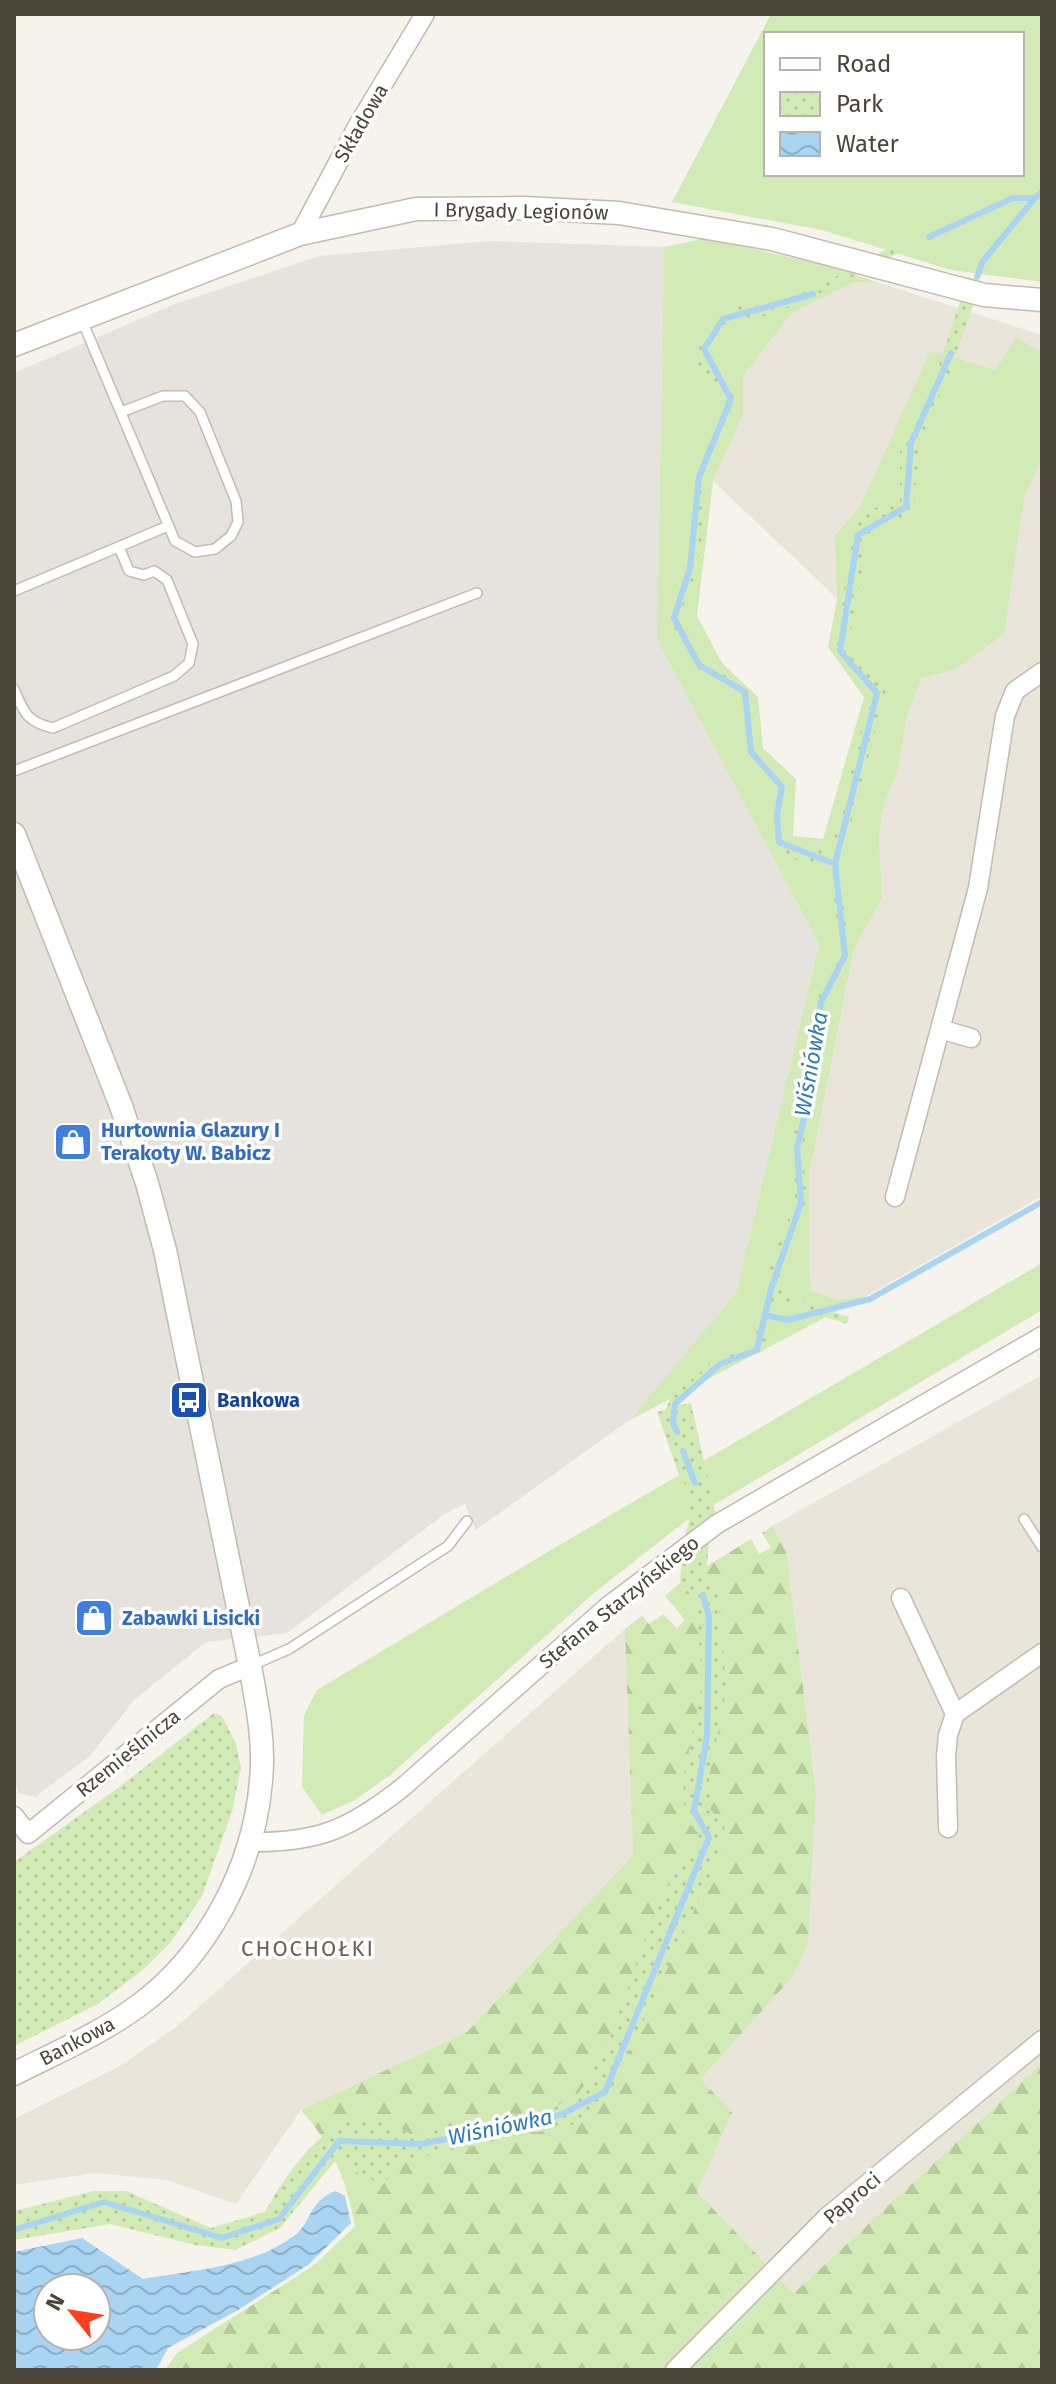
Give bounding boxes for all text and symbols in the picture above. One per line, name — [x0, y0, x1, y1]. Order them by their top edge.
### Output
legend — [764, 32, 1024, 176]
text: Road — [836, 50, 891, 78]
street label: Składowa — [329, 80, 393, 166]
text: Park — [836, 90, 884, 118]
text: Water — [836, 130, 900, 158]
street label: I Brygady Legionów — [433, 197, 609, 225]
water label: Wiśniówka — [788, 1009, 834, 1119]
place label: Hurtownia Glazury I Terakoty W. Babicz — [101, 1118, 280, 1165]
shop icon: Hurtownia Glazury I Terakoty W. Babicz — [52, 1121, 94, 1163]
bus stop icon: Bankowa — [168, 1379, 210, 1421]
place label: Bankowa — [217, 1388, 300, 1412]
street label: Stefana Starzyńskiego — [534, 1530, 704, 1674]
shop icon: Zabawki Lisicki — [73, 1597, 115, 1639]
place label: Zabawki Lisicki — [122, 1606, 260, 1630]
street label: Rzemieślnicza — [71, 1704, 185, 1802]
district label: CHOCHOŁKI — [241, 1935, 375, 1962]
street label: Bankowa — [35, 2011, 119, 2071]
water label: Wiśniówka — [445, 2103, 555, 2151]
street label: Paproci — [819, 2167, 885, 2229]
north arrow — [32, 2272, 112, 2352]
text: N — [40, 2289, 70, 2315]

